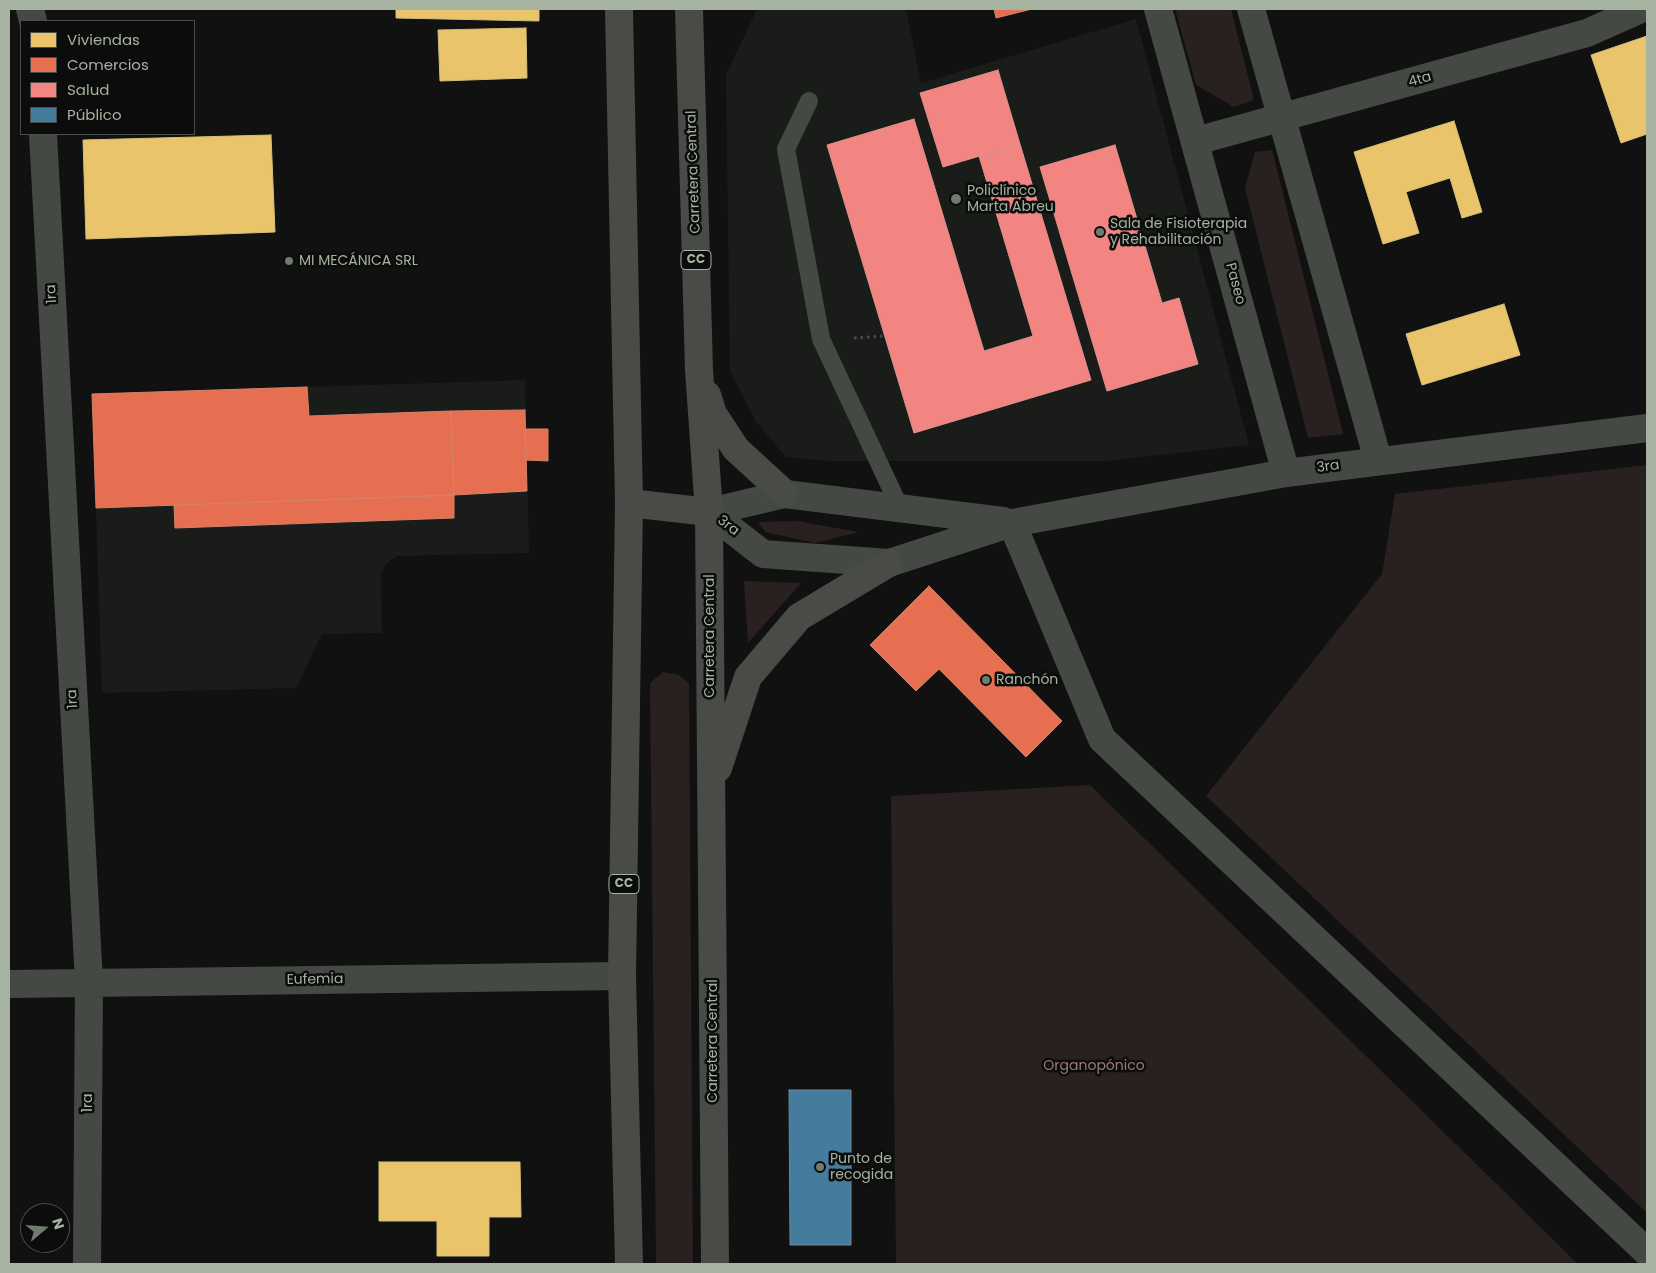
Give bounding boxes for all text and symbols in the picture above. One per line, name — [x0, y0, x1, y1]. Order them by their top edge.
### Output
legend — [20, 20, 195, 135]
text: Viviendas — [67, 29, 140, 50]
text: Comercios — [67, 54, 149, 75]
street label: 4ta — [1406, 69, 1434, 91]
text: Salud — [67, 79, 109, 100]
text: Público — [67, 104, 122, 125]
street label: Carretera Central — [683, 110, 705, 234]
place label: Policlínico Marta Abreu — [967, 183, 1054, 216]
marker: Policlínico Marta Abreu — [949, 192, 963, 206]
place label: Sala de Fisioterapia y Rehabilitación — [1110, 216, 1247, 248]
marker: Sala de Fisioterapia y Rehabilitación — [1094, 226, 1106, 238]
road number: CC — [681, 250, 711, 270]
place label: MI MECÁNICA SRL — [299, 253, 418, 269]
marker: MI MECÁNICA SRL — [283, 255, 295, 267]
street label: Paseo — [1221, 261, 1249, 307]
street label: 1ra — [43, 284, 61, 304]
street label: 3ra — [1315, 457, 1341, 477]
street label: 3ra — [714, 512, 742, 540]
street label: Carretera Central — [702, 574, 718, 698]
place label: Ranchón — [996, 672, 1058, 688]
marker: Ranchón — [980, 674, 992, 686]
street label: 1ra — [64, 689, 82, 709]
road number: CC — [609, 874, 639, 894]
street label: Eufemia — [286, 971, 344, 989]
street label: Carretera Central — [705, 979, 721, 1103]
park label: Organopónico — [1043, 1058, 1145, 1074]
street label: 1ra — [80, 1093, 96, 1113]
place label: Punto de recogida — [830, 1151, 893, 1184]
marker: Punto de recogida — [814, 1161, 826, 1173]
north arrow — [20, 1203, 70, 1253]
text: N — [47, 1216, 69, 1232]

